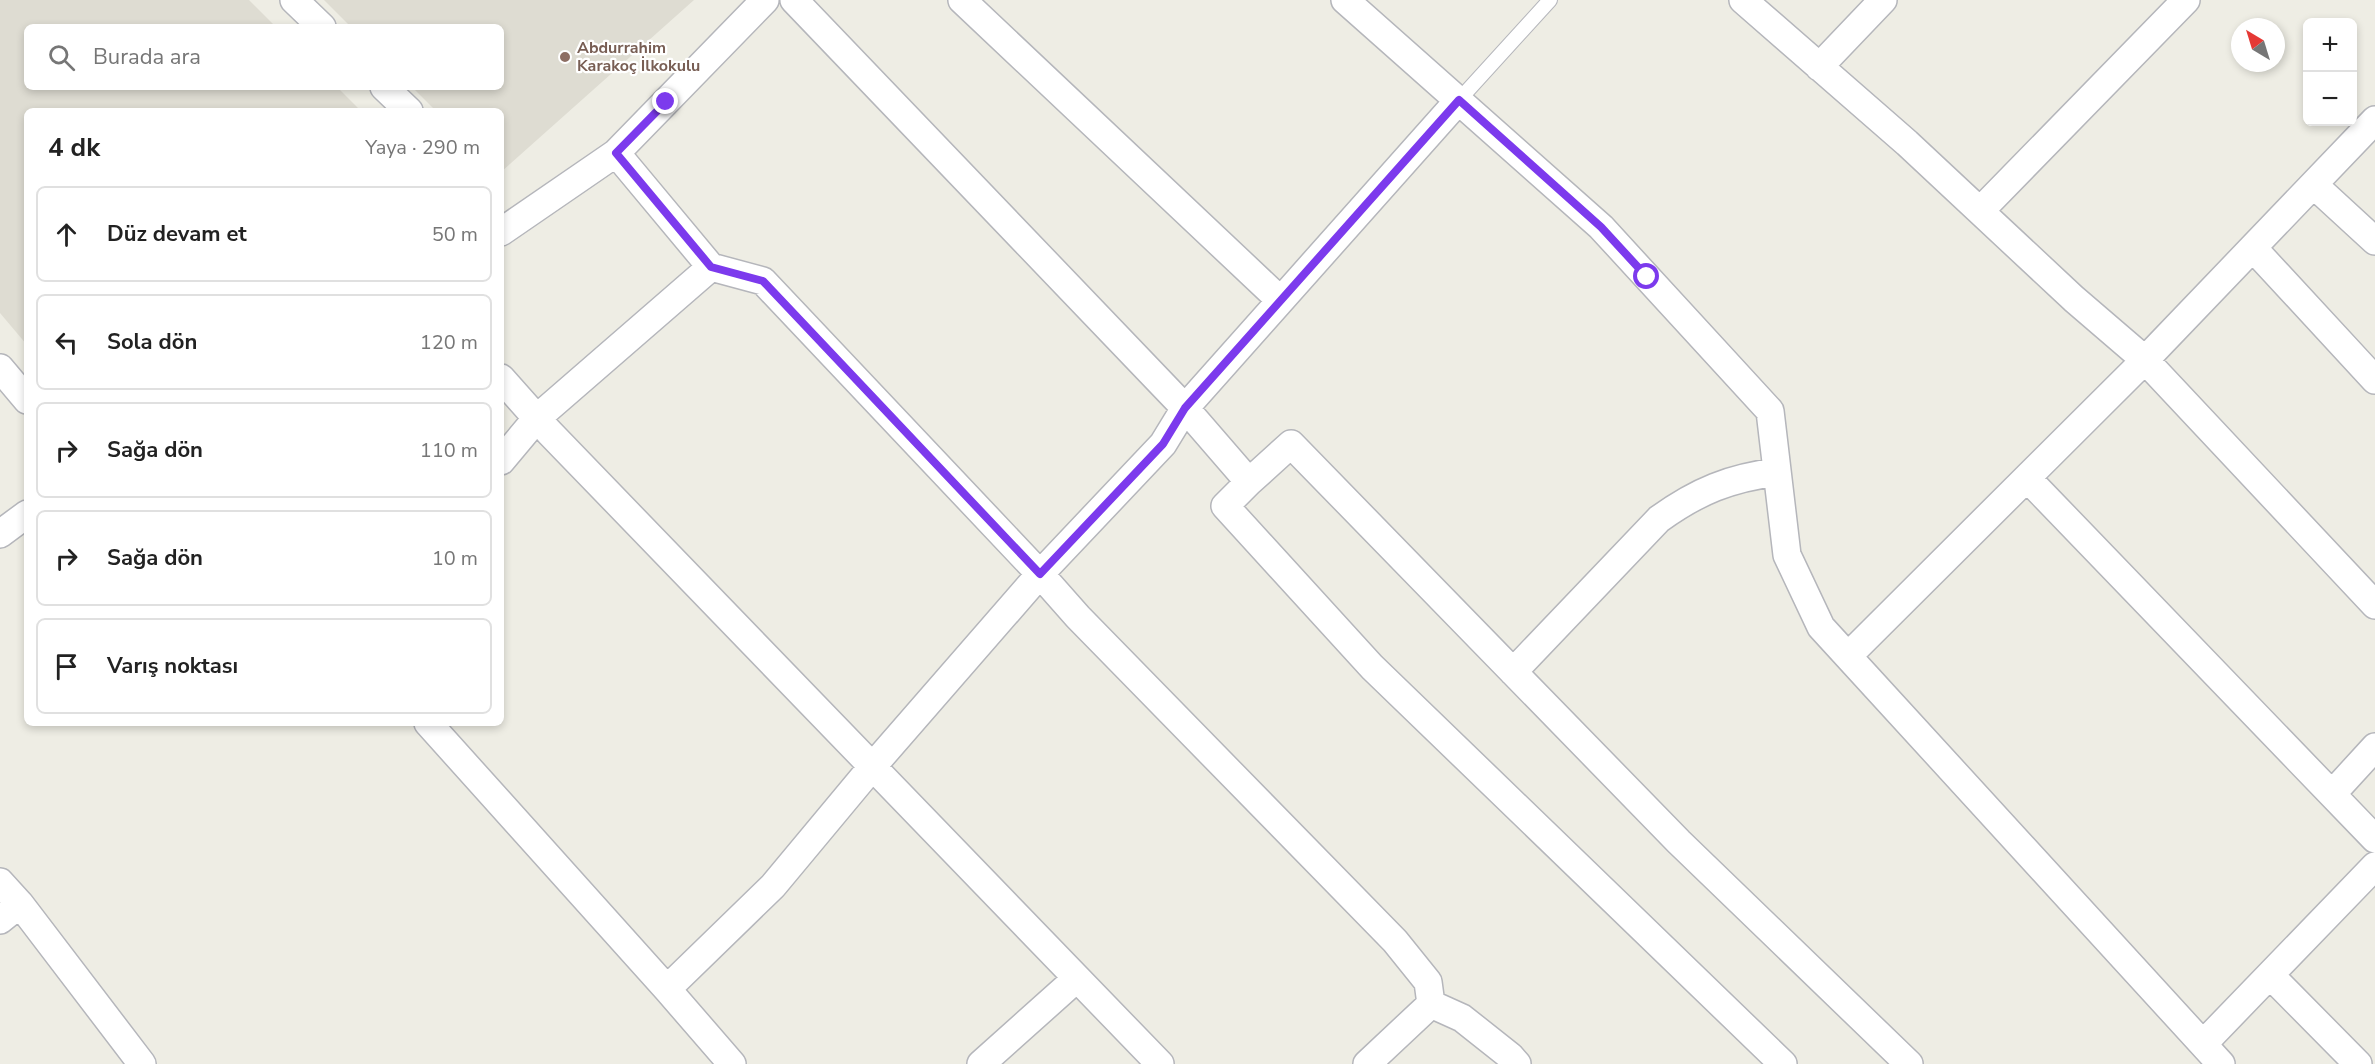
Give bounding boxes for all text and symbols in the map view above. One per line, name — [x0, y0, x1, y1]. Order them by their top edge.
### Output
north arrow — [2231, 18, 2285, 72]
map controls — [2303, 18, 2357, 126]
button: + — [2303, 18, 2357, 72]
search box — [24, 24, 504, 90]
place label: Abdurrahim Karakoç İlkokulu — [577, 37, 700, 77]
icon: search — [45, 41, 78, 74]
text: Burada ara — [93, 42, 201, 72]
marker: Abdurrahim Karakoç İlkokulu — [558, 50, 572, 64]
button: − — [2303, 72, 2357, 126]
route end — [652, 88, 678, 114]
text: 4 dk — [48, 130, 100, 165]
text: Yaya · 290 m — [365, 134, 480, 161]
icon: ahead — [50, 218, 83, 251]
text: Düz devam et — [107, 219, 247, 249]
text: 50 m — [432, 221, 478, 248]
route start — [1633, 263, 1659, 289]
icon: left — [50, 326, 83, 359]
text: Sola dön — [107, 327, 197, 357]
text: 120 m — [420, 329, 478, 356]
icon: right — [50, 434, 83, 467]
text: Sağa dön — [107, 435, 203, 465]
text: 110 m — [420, 437, 478, 464]
icon: right — [50, 542, 83, 575]
text: Sağa dön — [107, 543, 203, 573]
text: 10 m — [432, 545, 478, 572]
icon: arrive — [50, 650, 83, 683]
text: Varış noktası — [107, 651, 238, 681]

